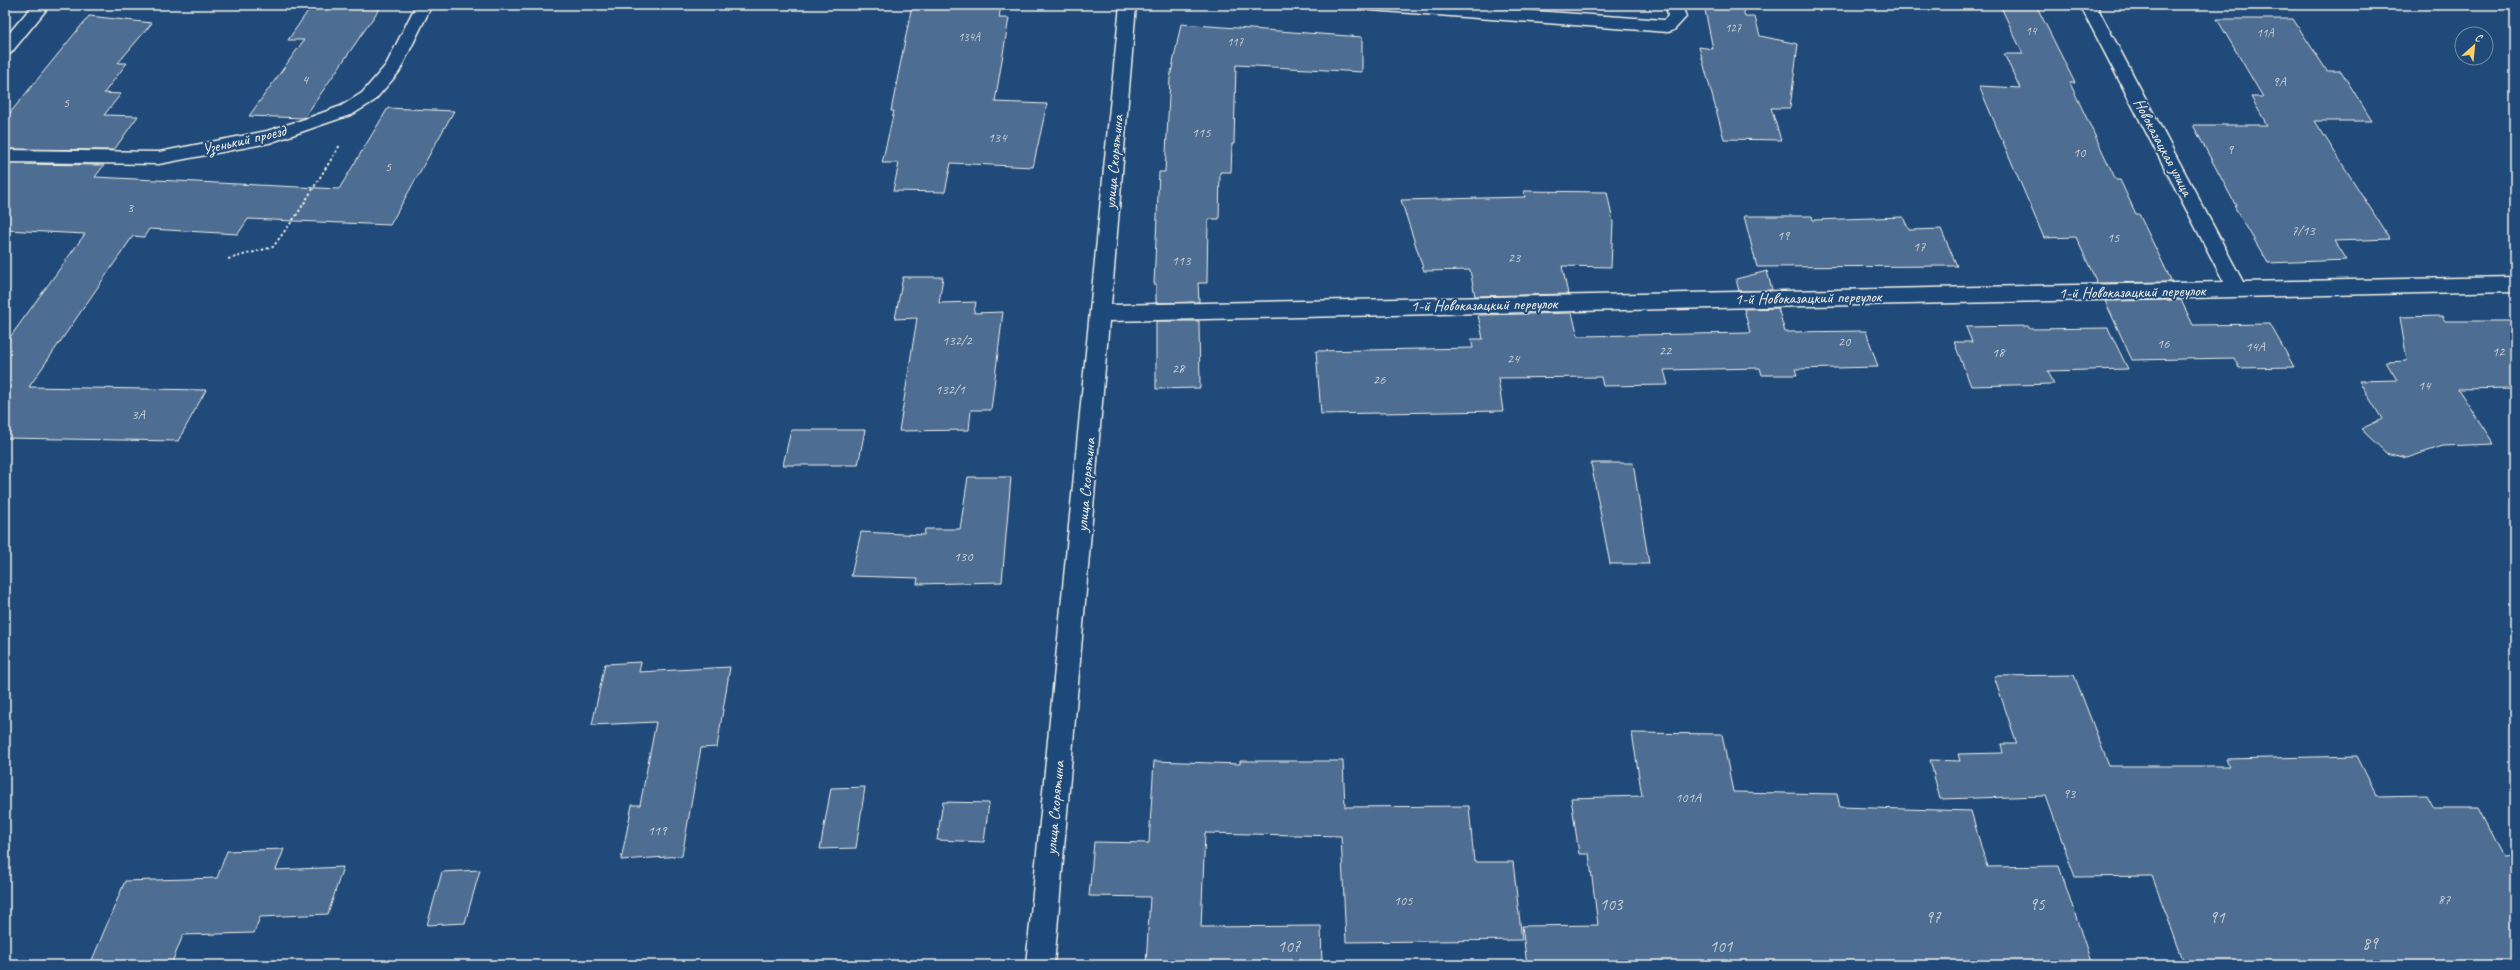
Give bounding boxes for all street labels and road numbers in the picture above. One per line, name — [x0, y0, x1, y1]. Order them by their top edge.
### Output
street label: Новоказацкая улица — [2129, 95, 2198, 201]
street label: улица Скорятина — [1100, 113, 1128, 211]
street label: Узенький проезд — [200, 120, 289, 159]
street label: 1-й Новоказацкий переулок — [2059, 281, 2208, 303]
street label: 1-й Новоказацкий переулок — [1735, 287, 1884, 309]
street label: 1-й Новоказацкий переулок — [1411, 294, 1560, 316]
street label: улица Скорятина — [1072, 436, 1100, 534]
street label: улица Скорятина — [1041, 759, 1069, 857]

